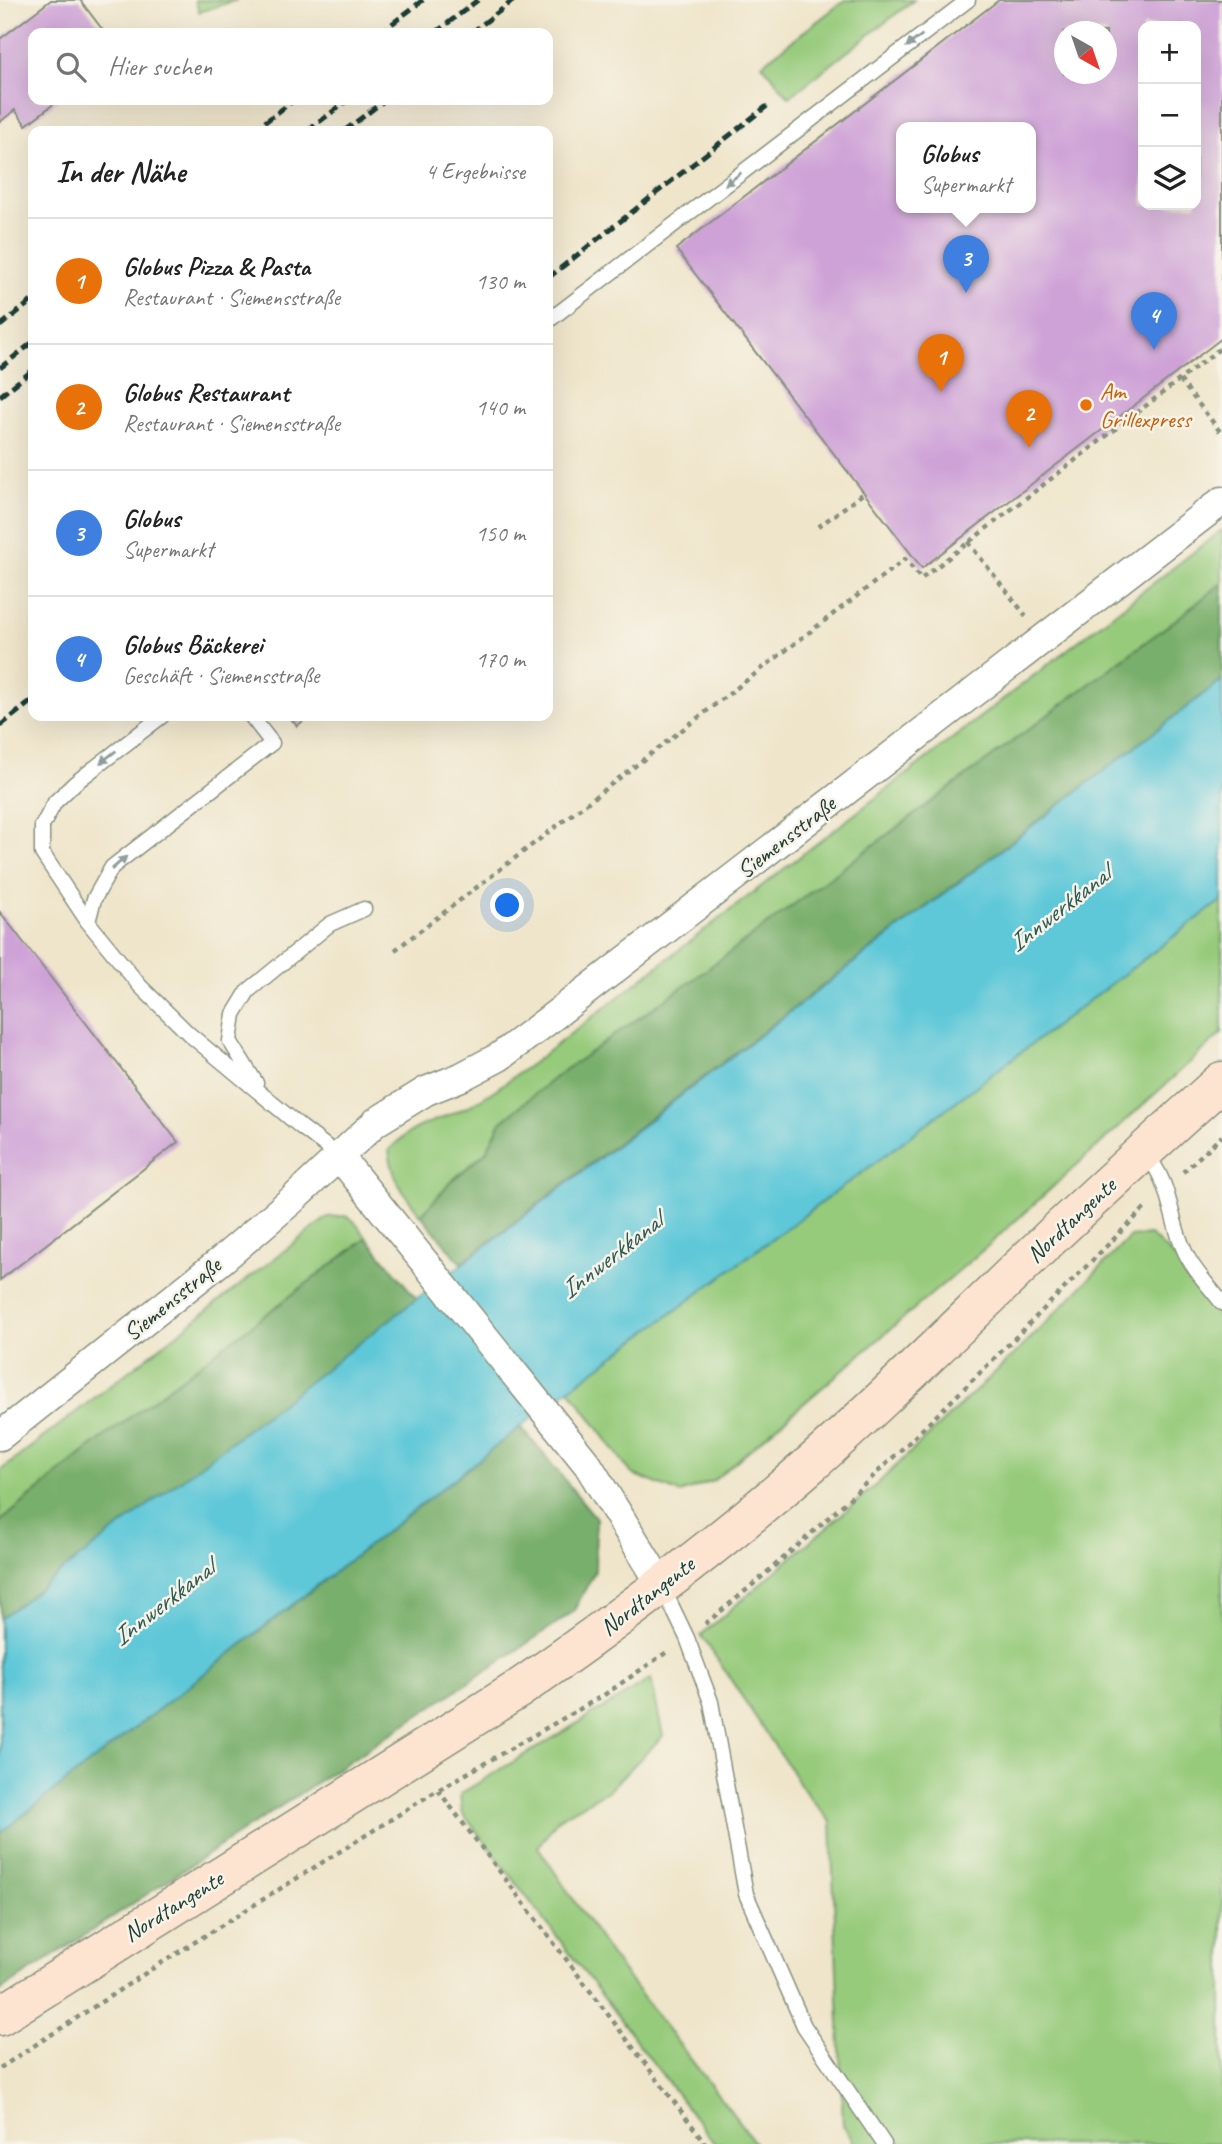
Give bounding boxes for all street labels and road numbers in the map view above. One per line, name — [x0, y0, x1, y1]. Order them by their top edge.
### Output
street label: Siemensstraße — [731, 788, 843, 885]
street label: Nordtangente — [1020, 1169, 1124, 1269]
street label: Siemensstraße — [117, 1249, 229, 1348]
street label: Nordtangente — [594, 1548, 702, 1642]
street label: Nordtangente — [117, 1862, 230, 1948]

